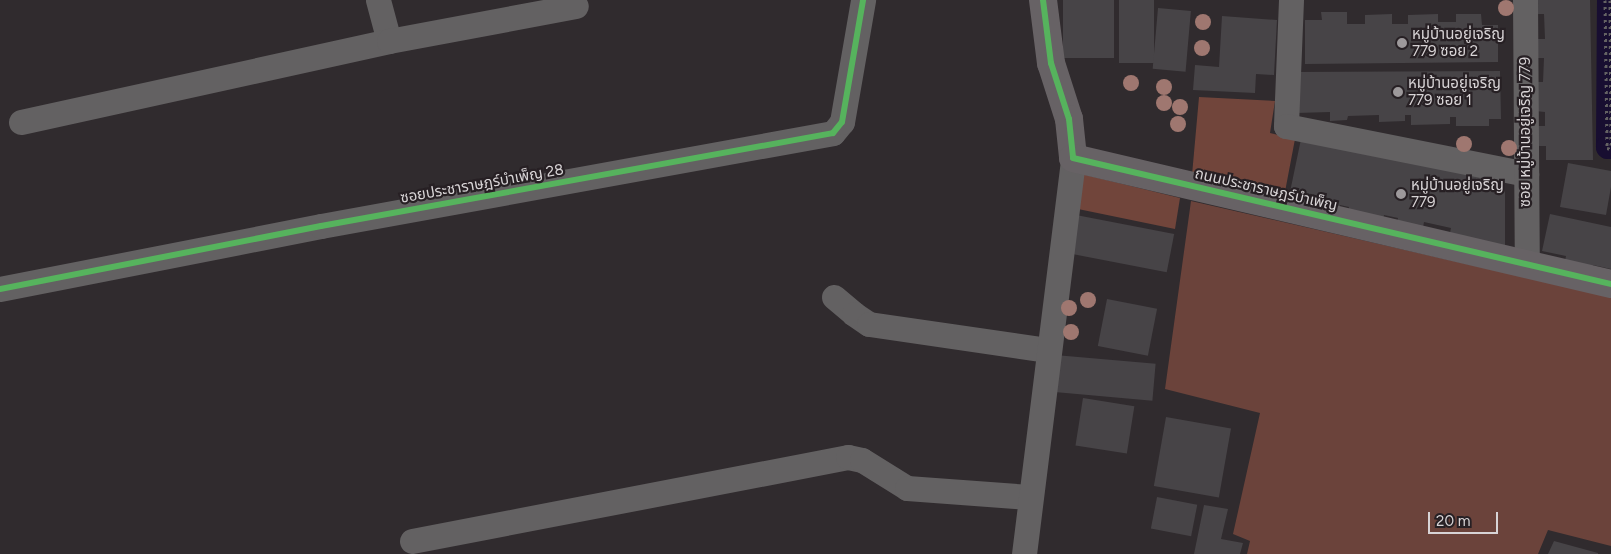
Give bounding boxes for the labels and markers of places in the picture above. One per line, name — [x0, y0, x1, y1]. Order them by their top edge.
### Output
place label: หมู่บ้านอยู่เจริญ 779 ซอย 2 — [1412, 25, 1505, 60]
marker: หมู่บ้านอยู่เจริญ 779 ซอย 2 — [1396, 37, 1408, 49]
place label: หมู่บ้านอยู่เจริญ 779 ซอย 1 — [1408, 74, 1501, 109]
marker: หมู่บ้านอยู่เจริญ 779 ซอย 1 — [1392, 86, 1404, 98]
place label: หมู่บ้านอยู่เจริญ 779 — [1411, 176, 1504, 211]
marker: หมู่บ้านอยู่เจริญ 779 — [1395, 188, 1407, 200]

